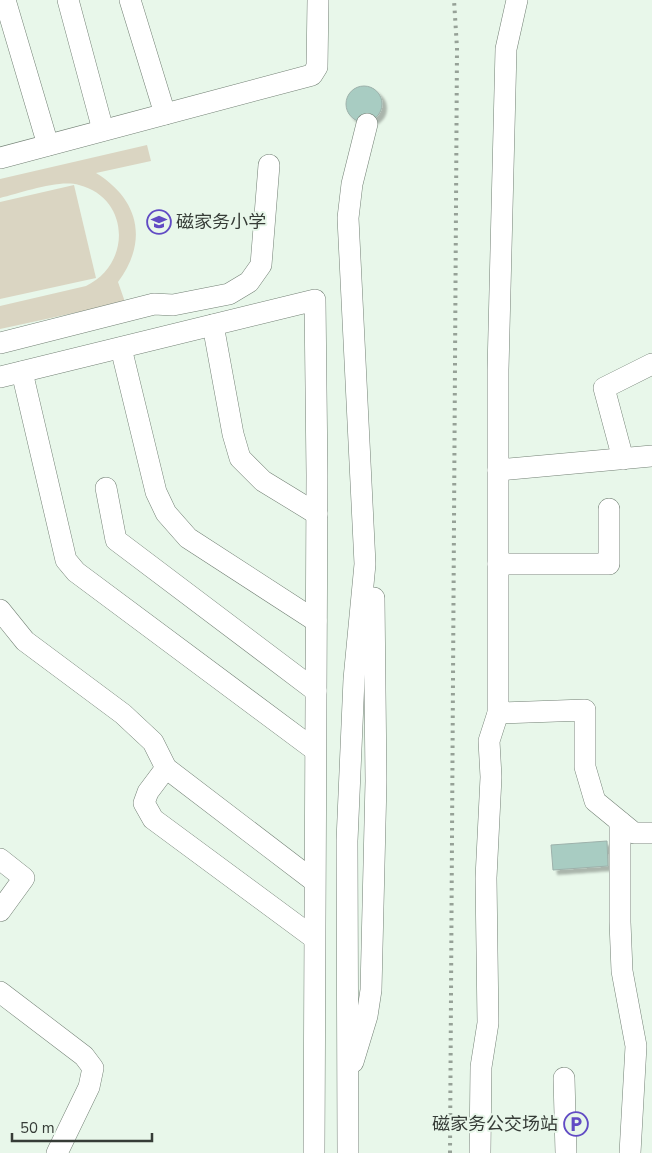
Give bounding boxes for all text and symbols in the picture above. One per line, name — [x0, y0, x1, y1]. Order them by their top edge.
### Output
school or university icon: 磁家务小学 — [146, 209, 172, 235]
place label: 磁家务小学 — [176, 210, 266, 234]
scale bar — [12, 1110, 152, 1142]
parking icon: 磁家务公交场站 — [563, 1111, 589, 1137]
place label: 磁家务公交场站 — [432, 1112, 558, 1136]
text: 50 m — [20, 1118, 55, 1138]

